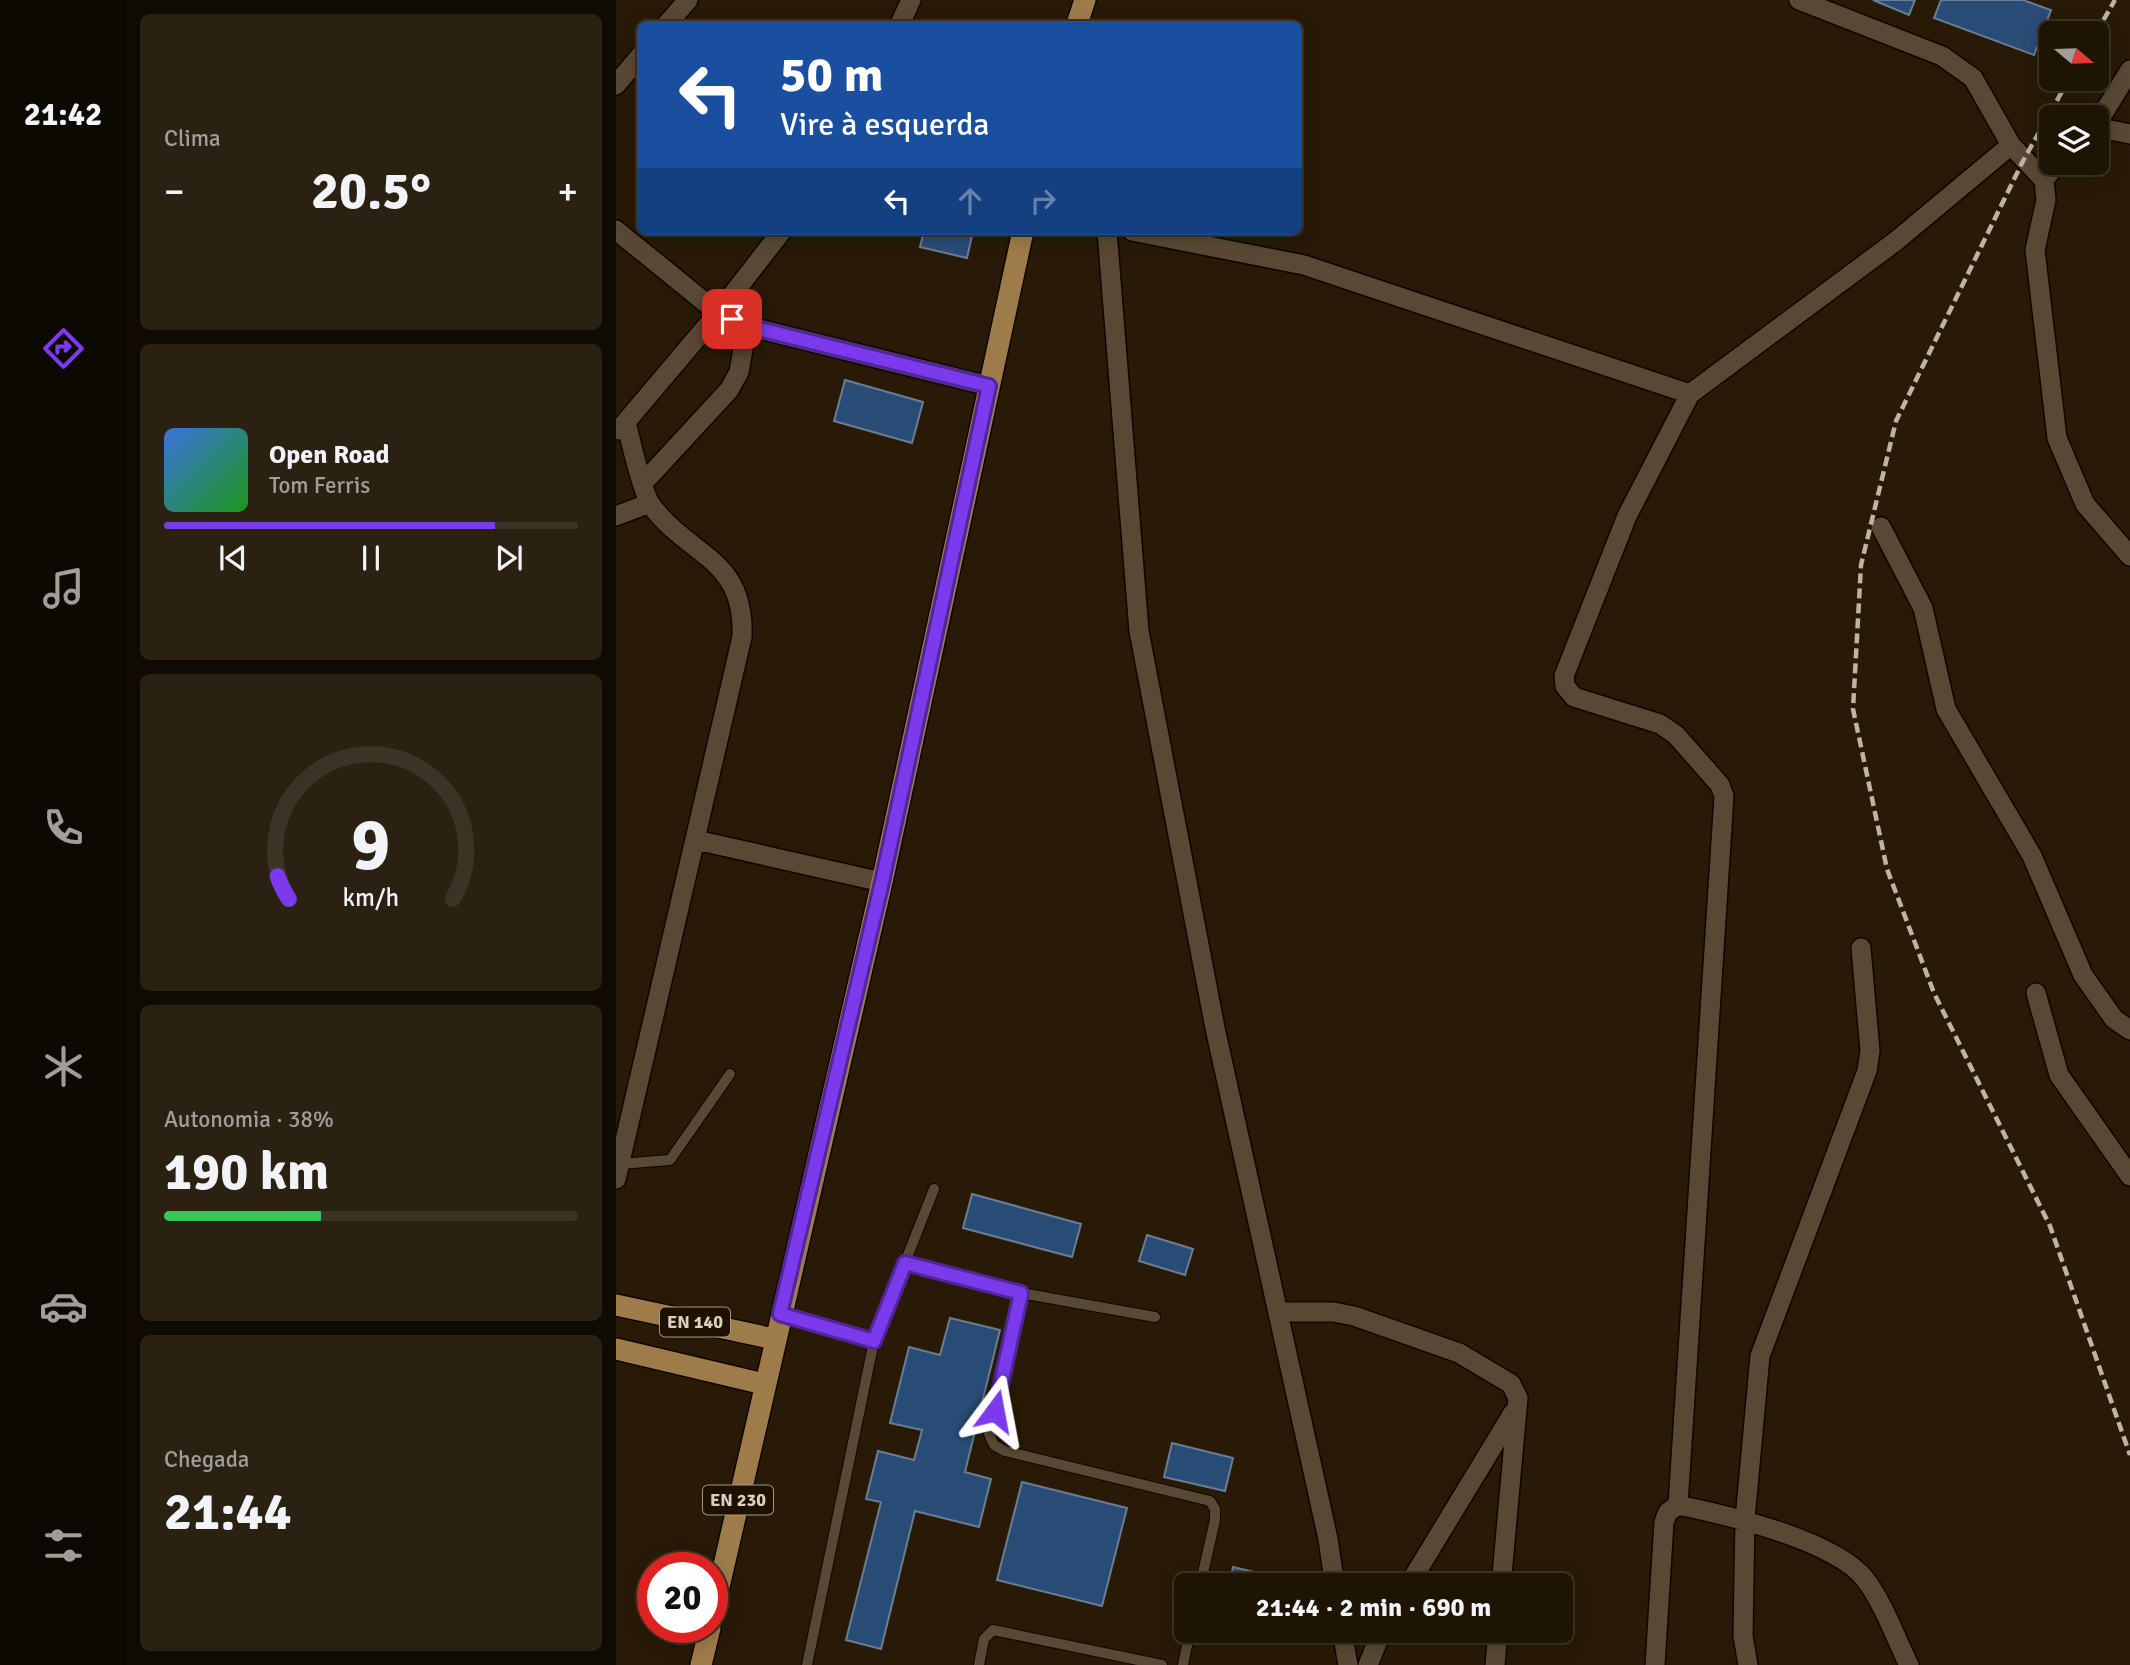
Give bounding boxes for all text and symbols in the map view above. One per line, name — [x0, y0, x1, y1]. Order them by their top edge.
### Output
north arrow — [2039, 21, 2109, 91]
map controls — [2039, 21, 2109, 175]
text: 50 m — [780, 45, 883, 105]
icon: left — [665, 49, 756, 140]
text: 21:42 — [24, 95, 102, 134]
text: Vire à esquerda — [780, 105, 990, 144]
button: layers — [2039, 105, 2109, 175]
text: Clima — [164, 124, 221, 153]
text: 20.5° — [311, 159, 431, 223]
text: − — [164, 168, 185, 215]
text: + — [557, 168, 578, 215]
icon: left — [878, 182, 916, 220]
icon: ahead — [951, 182, 989, 220]
icon: right — [1024, 182, 1062, 220]
pin — [702, 289, 762, 349]
icon: arrive — [713, 300, 751, 338]
icon: directions — [39, 324, 88, 373]
text: Open Road — [269, 439, 390, 471]
text: Tom Ferris — [269, 471, 370, 500]
icon: previous — [214, 539, 252, 577]
icon: pause — [352, 539, 390, 577]
icon: next — [490, 539, 528, 577]
icon: music — [39, 564, 88, 613]
text: 9 — [351, 801, 391, 890]
icon: phone — [39, 803, 88, 852]
text: km/h — [343, 881, 399, 912]
icon: climate — [39, 1042, 88, 1091]
text: Autonomia · 38% — [164, 1105, 334, 1134]
text: 190 km — [164, 1140, 329, 1204]
icon: car — [39, 1282, 88, 1331]
road number: EN 140 — [660, 1308, 730, 1336]
position arrow — [958, 1374, 1032, 1448]
text: Chegada — [164, 1445, 249, 1474]
text: 21:44 — [164, 1480, 292, 1544]
road number: EN 230 — [703, 1485, 773, 1514]
icon: filters — [39, 1521, 88, 1570]
speed limit sign: 20 — [637, 1552, 728, 1643]
text: 21:44 · 2 min · 690 m — [1256, 1592, 1491, 1624]

